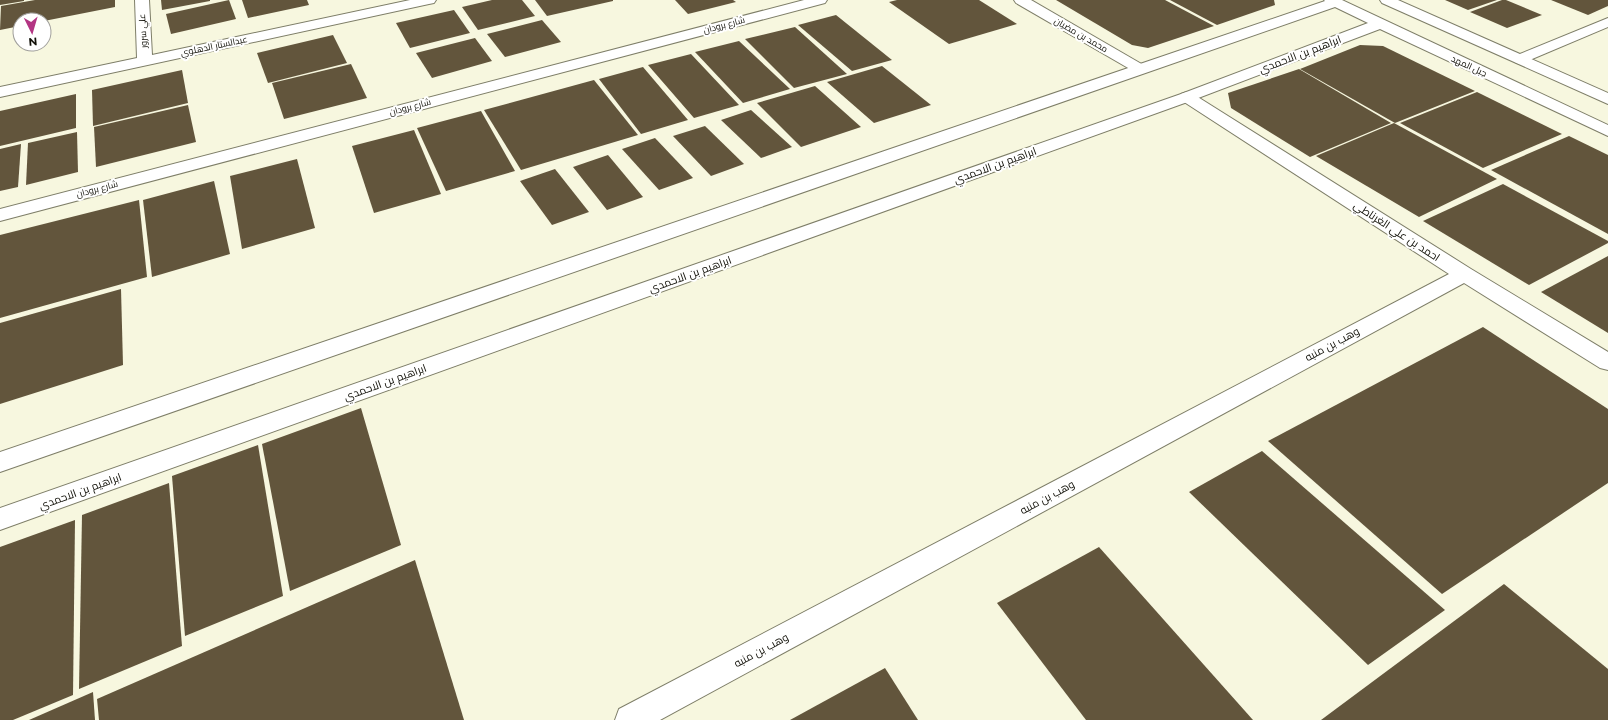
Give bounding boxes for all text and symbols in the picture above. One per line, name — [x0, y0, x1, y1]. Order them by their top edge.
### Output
north arrow — [12, 12, 52, 52]
street label: علي سرور — [136, 13, 151, 49]
street label: شارع برودان — [702, 14, 746, 36]
street label: محمد بن مضيان — [1052, 15, 1110, 55]
street label: ابراهيم بن الاحمدي — [1257, 32, 1344, 78]
street label: عبدالستار الدهلوي — [179, 33, 249, 60]
text: N — [28, 35, 38, 49]
street label: جبل المهد — [1450, 53, 1489, 79]
street label: شارع برودان — [388, 96, 432, 118]
street label: ابراهيم بن الاحمدي — [952, 144, 1039, 188]
street label: شارع برودان — [75, 178, 119, 200]
street label: احمد بن علي الغرناطي — [1350, 198, 1443, 266]
street label: ابراهيم بن الاحمدي — [647, 253, 734, 297]
street label: وهب بن منبه — [1302, 324, 1362, 364]
street label: ابراهيم بن الاحمدي — [342, 361, 429, 405]
street label: ابراهيم بن الاحمدي — [37, 470, 124, 514]
street label: وهب بن منبه — [1017, 477, 1077, 517]
street label: وهب بن منبه — [731, 630, 791, 670]

